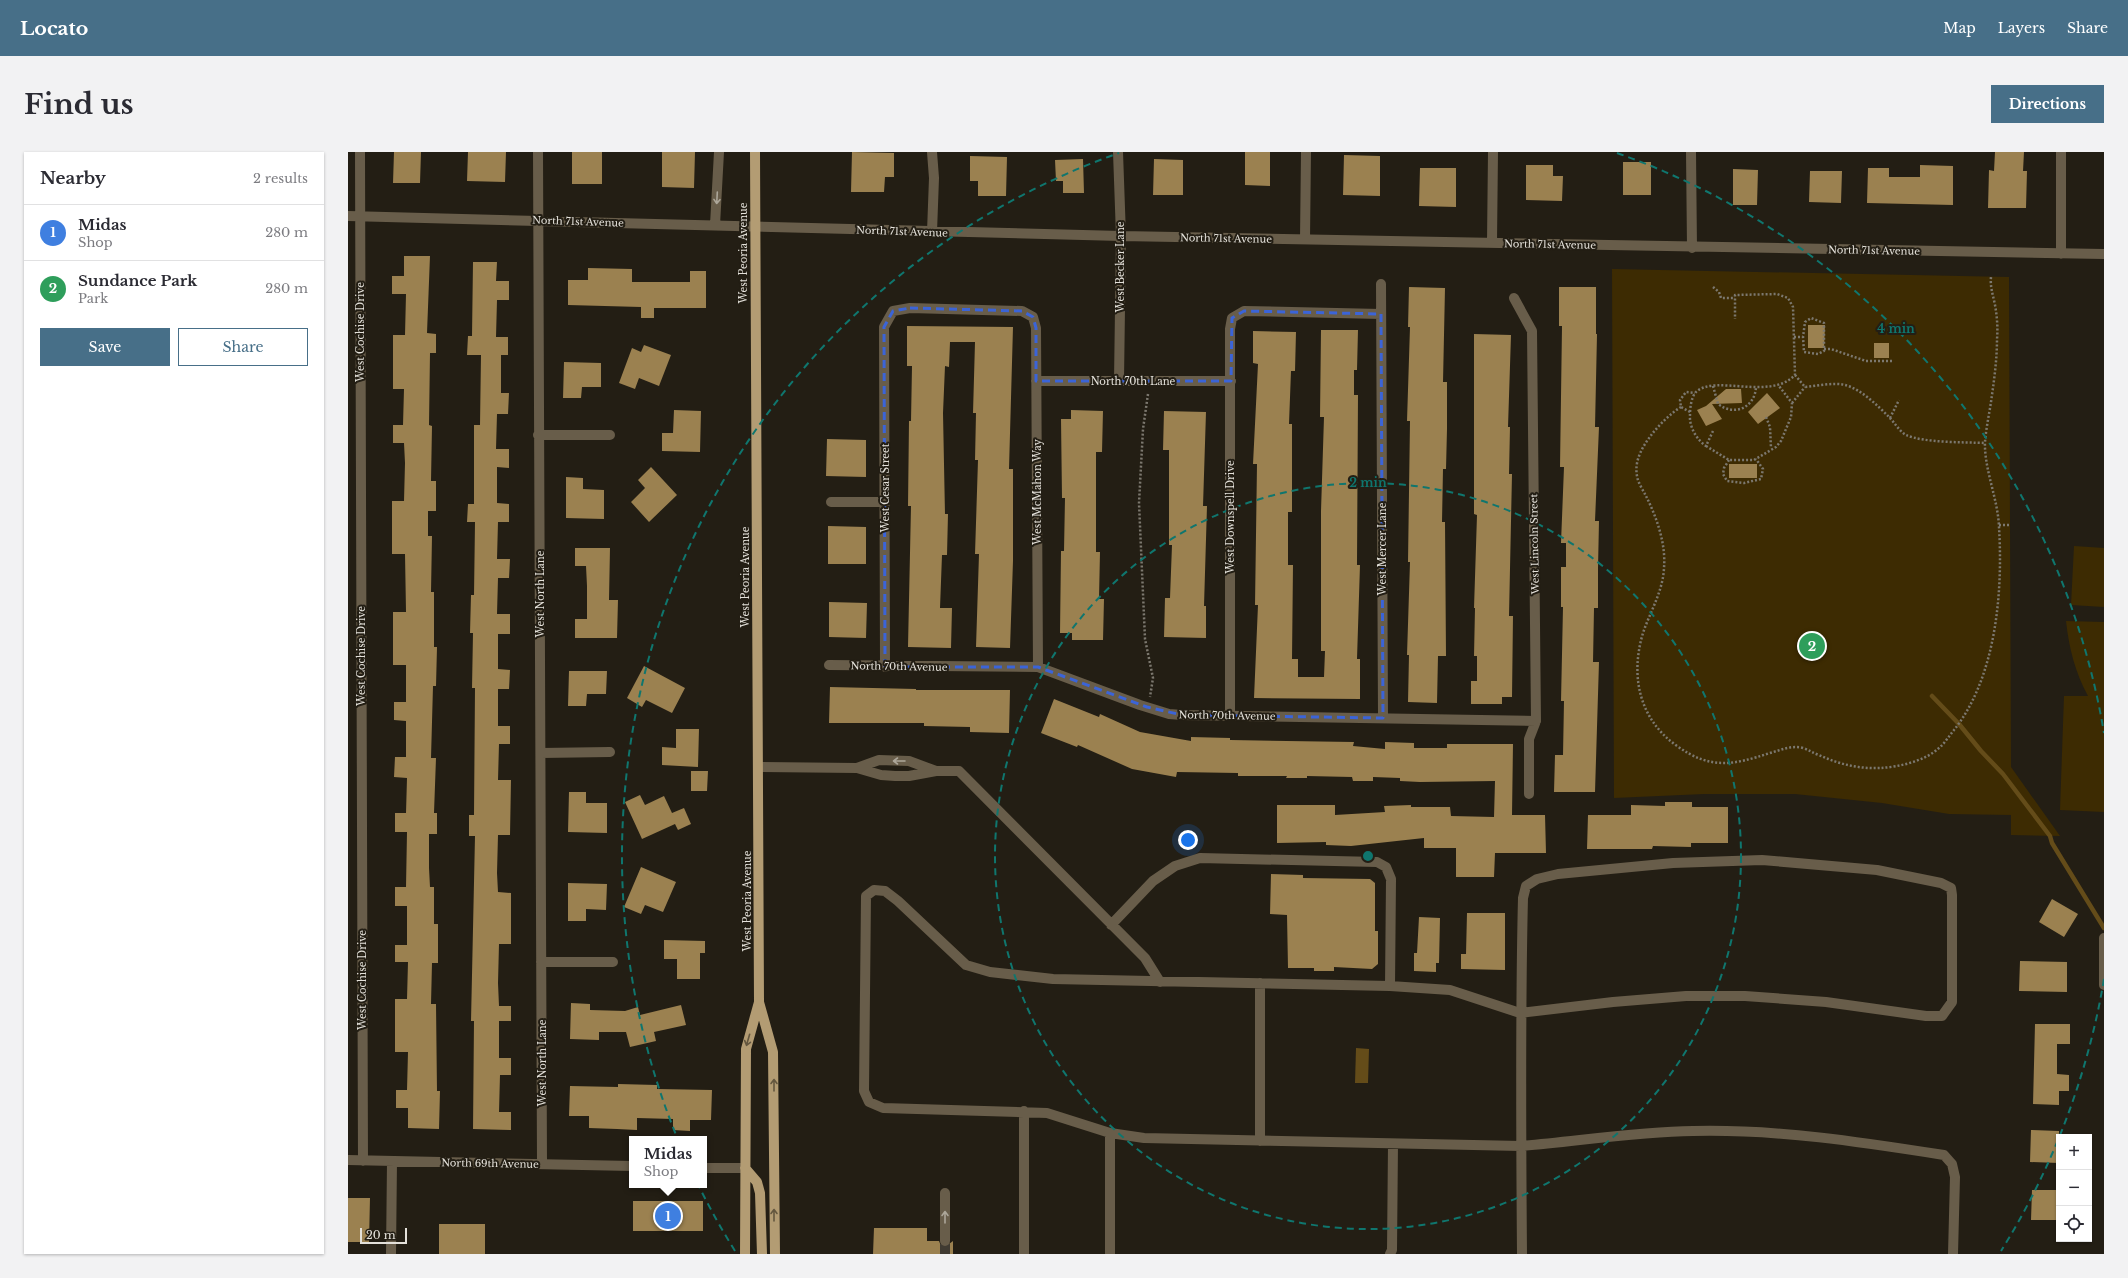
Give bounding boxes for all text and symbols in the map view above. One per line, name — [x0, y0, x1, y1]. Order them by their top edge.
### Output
text: Locato — [20, 17, 88, 40]
text: Map — [1943, 19, 1976, 37]
text: Layers — [1998, 19, 2045, 37]
text: Share — [2067, 19, 2108, 37]
button: Directions — [1991, 85, 2104, 123]
text: Find us — [24, 87, 134, 122]
text: Nearby — [40, 168, 106, 189]
text: 2 results — [253, 170, 308, 187]
one-way arrow — [713, 191, 720, 204]
street label: West Peoria Avenue — [737, 202, 750, 304]
street label: North 71st Avenue — [532, 213, 624, 230]
text: Midas — [78, 215, 127, 234]
street label: West Becker Lane — [1114, 221, 1127, 314]
street label: North 71st Avenue — [856, 223, 948, 240]
text: 1 — [50, 224, 56, 241]
text: 280 m — [265, 224, 308, 241]
street label: North 71st Avenue — [1180, 231, 1272, 246]
text: Shop — [78, 234, 113, 251]
street label: North 71st Avenue — [1504, 237, 1596, 252]
street label: North 71st Avenue — [1828, 243, 1920, 258]
text: Sundance Park — [78, 271, 197, 290]
text: 2 — [49, 280, 57, 297]
text: 280 m — [265, 280, 308, 297]
street label: West Cochise Drive — [354, 282, 367, 383]
text: Park — [78, 290, 108, 307]
text: 4 min — [1877, 321, 1915, 336]
button: Save — [40, 328, 170, 366]
button: Share — [178, 328, 308, 366]
street label: North 70th Lane — [1091, 375, 1176, 388]
street label: West McMahon Way — [1031, 439, 1044, 546]
street label: West Cesar Street — [879, 443, 892, 534]
street label: West Downspell Drive — [1224, 460, 1237, 575]
text: 2 min — [1349, 475, 1387, 490]
street label: West Lincoln Street — [1527, 493, 1542, 595]
street label: West Mercer Lane — [1376, 502, 1389, 596]
street label: West Peoria Avenue — [739, 526, 752, 628]
street label: West North Lane — [534, 550, 547, 638]
street label: West Cochise Drive — [355, 606, 368, 707]
pin: 2 — [1799, 631, 1825, 661]
street label: North 70th Avenue — [850, 659, 948, 674]
street label: North 70th Avenue — [1178, 708, 1276, 723]
one-way arrow — [893, 757, 906, 765]
your location — [1178, 830, 1198, 850]
centre of rings — [1361, 849, 1375, 863]
street label: West Peoria Avenue — [741, 850, 754, 952]
street label: West Cochise Drive — [356, 930, 369, 1031]
street label: West North Lane — [536, 1019, 549, 1107]
one-way arrow — [744, 1033, 751, 1046]
one-way arrow — [770, 1079, 778, 1092]
map controls — [2056, 1134, 2092, 1242]
button: + — [2056, 1134, 2092, 1170]
popup — [629, 1136, 707, 1188]
text: Midas — [644, 1144, 692, 1163]
street label: North 69th Avenue — [441, 1156, 539, 1171]
text: Shop — [644, 1163, 678, 1180]
button: − — [2056, 1170, 2092, 1206]
pin: 1 — [655, 1201, 681, 1231]
button: locate — [2056, 1206, 2092, 1242]
one-way arrow — [770, 1209, 778, 1222]
one-way arrow — [941, 1211, 949, 1224]
scale bar — [360, 1226, 407, 1245]
text: 20 m — [366, 1228, 396, 1242]

